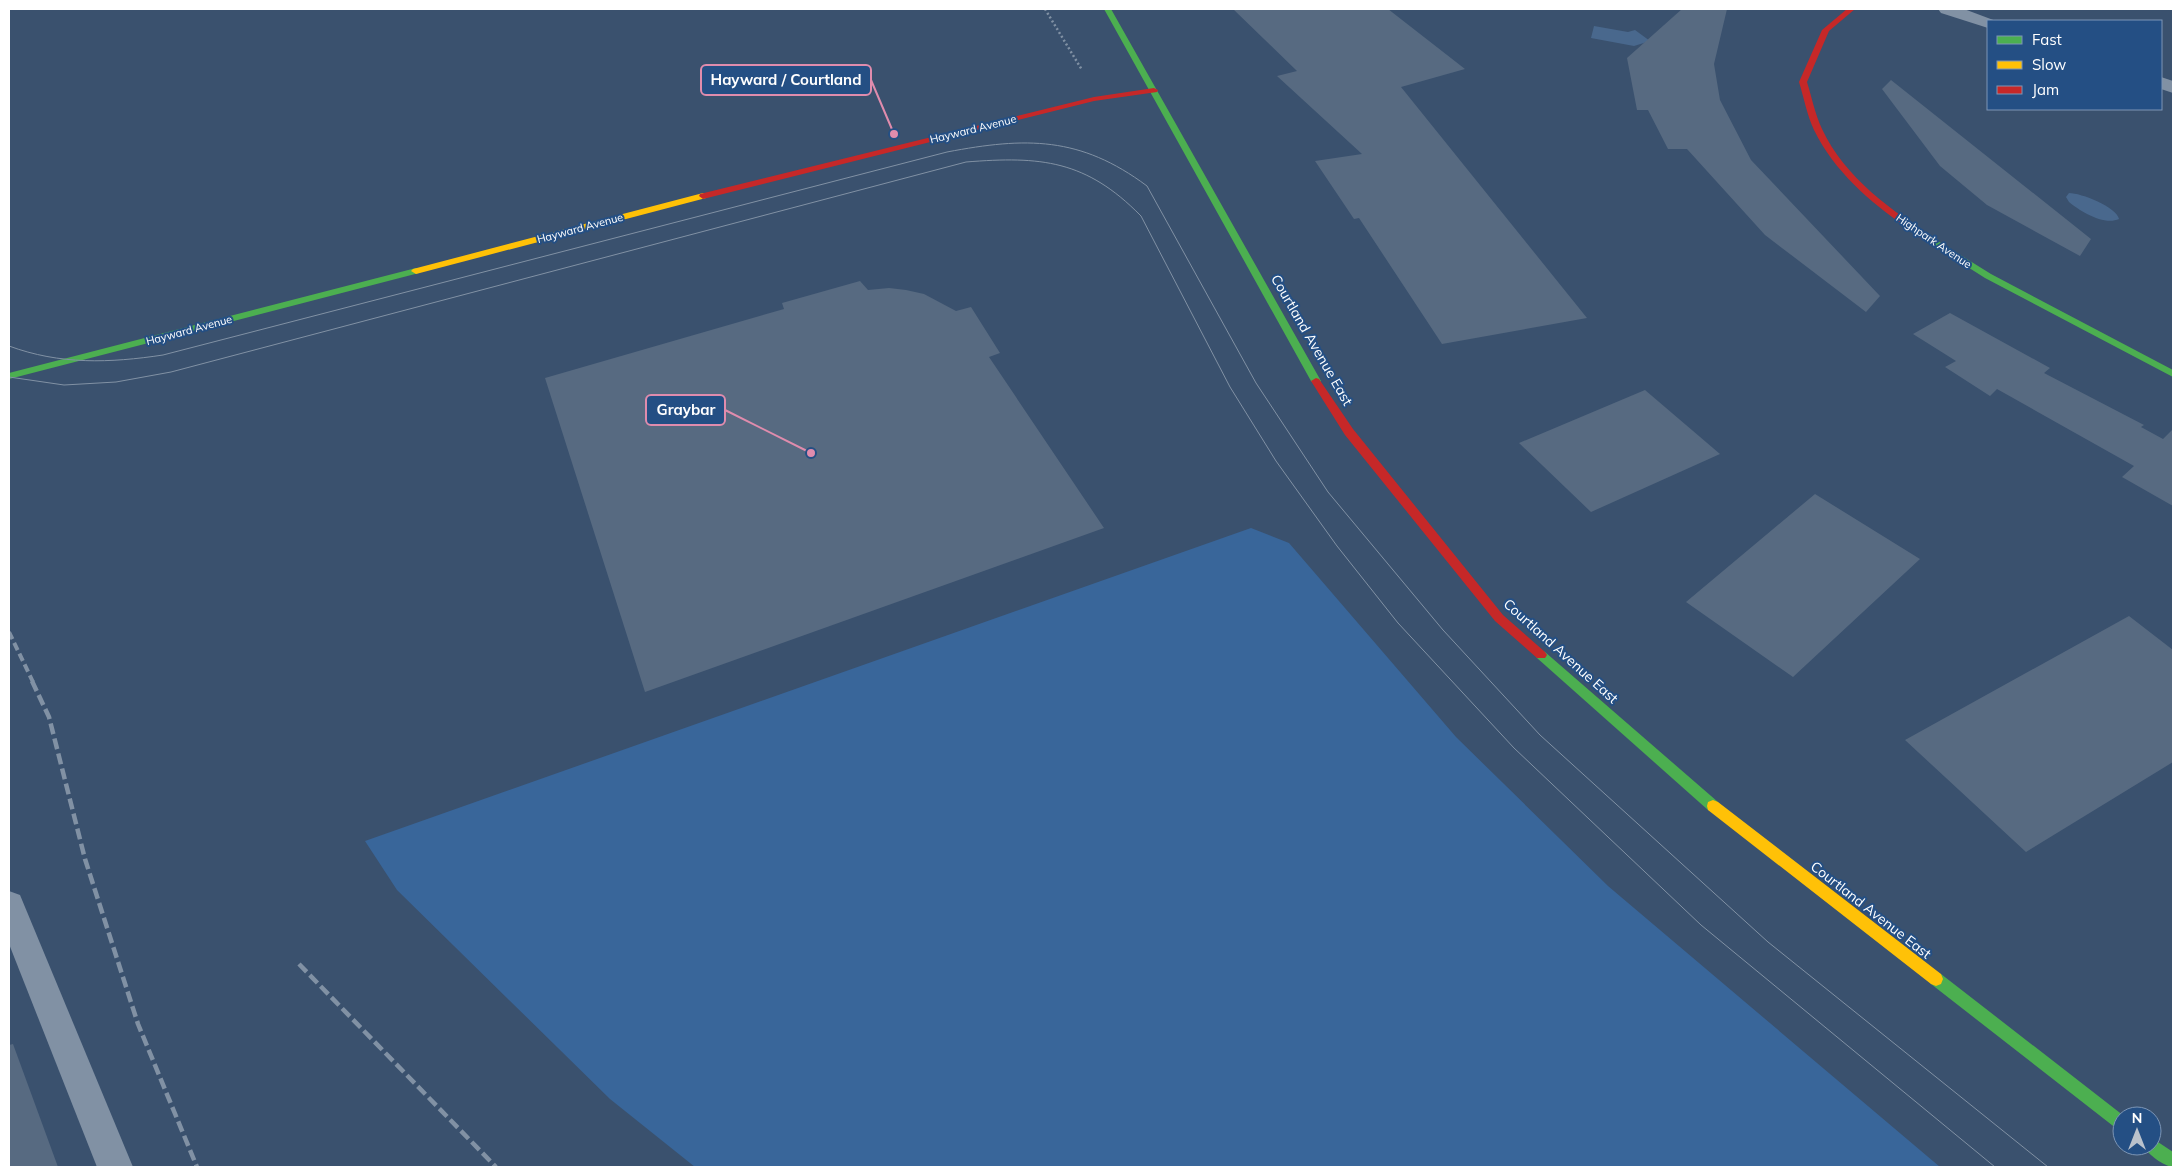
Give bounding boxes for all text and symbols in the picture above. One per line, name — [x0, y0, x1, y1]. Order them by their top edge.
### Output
legend — [1987, 20, 2162, 110]
text: Fast — [2032, 30, 2062, 49]
text: Slow — [2032, 55, 2066, 74]
callout: Hayward / Courtland — [701, 65, 871, 95]
text: Hayward / Courtland — [711, 70, 861, 89]
text: Jam — [2032, 80, 2059, 99]
street label: Hayward Avenue — [928, 111, 1018, 147]
street label: Hayward Avenue — [535, 210, 625, 246]
street label: Highpark Avenue — [1894, 211, 1974, 271]
street label: Courtland Avenue East — [1267, 271, 1357, 409]
street label: Hayward Avenue — [144, 312, 234, 348]
callout: Graybar — [646, 395, 725, 425]
text: Graybar — [657, 400, 715, 419]
street label: Courtland Avenue East — [1500, 595, 1622, 707]
street label: Courtland Avenue East — [1807, 857, 1935, 963]
north arrow — [2112, 1106, 2162, 1156]
text: N — [2132, 1109, 2142, 1127]

